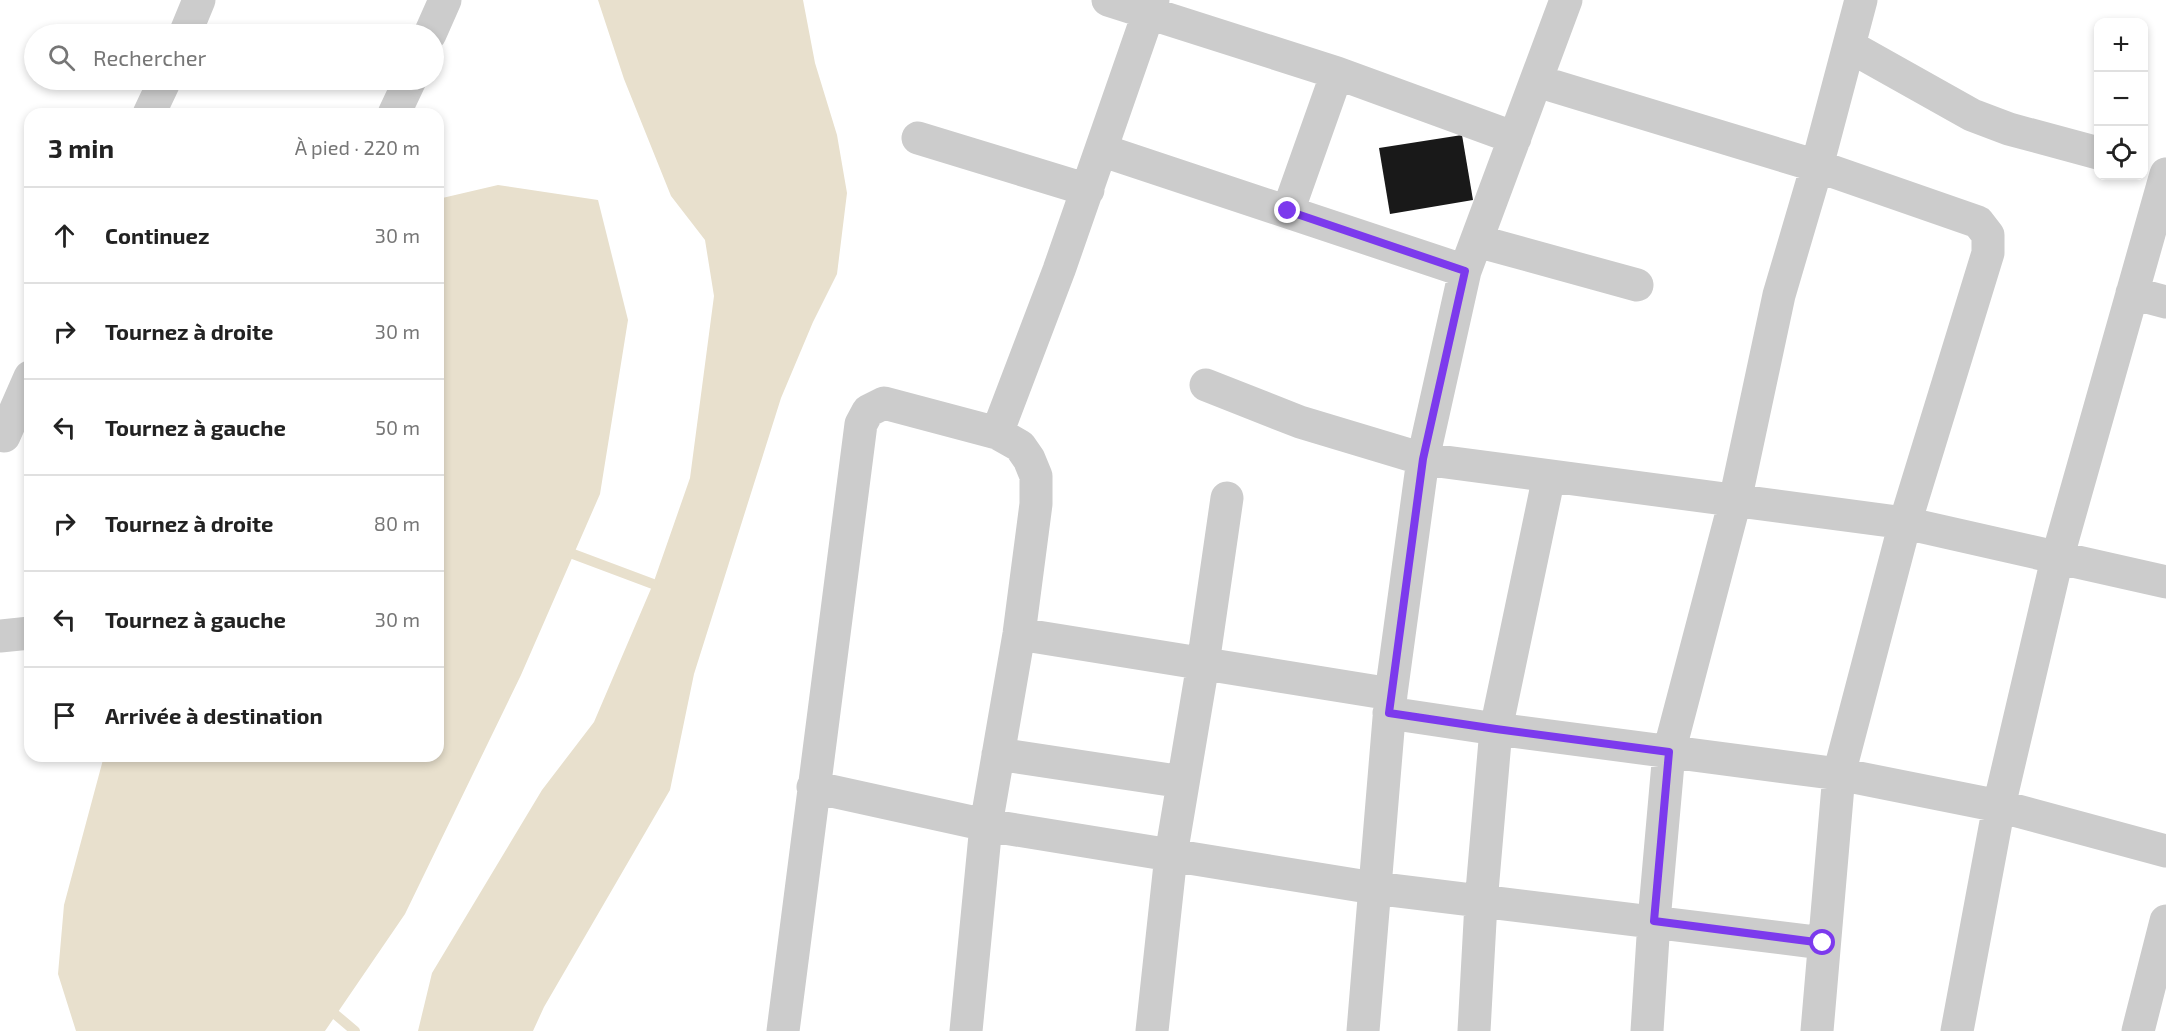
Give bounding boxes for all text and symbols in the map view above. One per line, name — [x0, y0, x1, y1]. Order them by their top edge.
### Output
map controls — [2094, 18, 2148, 180]
button: + — [2094, 18, 2148, 72]
search box — [24, 24, 444, 90]
icon: search — [45, 41, 78, 74]
text: Rechercher — [93, 44, 206, 70]
button: − — [2094, 72, 2148, 126]
button: locate — [2094, 126, 2148, 180]
text: 3 min — [48, 132, 114, 163]
text: À pied · 220 m — [295, 135, 420, 159]
route end — [1274, 197, 1300, 223]
icon: ahead — [48, 219, 81, 252]
text: Continuez — [105, 222, 209, 248]
text: 30 m — [375, 223, 420, 247]
icon: right — [48, 315, 81, 348]
text: Tournez à droite — [105, 318, 274, 344]
text: 30 m — [375, 319, 420, 343]
icon: left — [48, 411, 81, 444]
text: Tournez à gauche — [105, 414, 286, 440]
text: 50 m — [375, 415, 420, 439]
icon: right — [48, 507, 81, 540]
text: Tournez à droite — [105, 510, 274, 536]
text: 80 m — [374, 511, 420, 535]
icon: left — [48, 603, 81, 636]
text: Tournez à gauche — [105, 606, 286, 632]
text: 30 m — [375, 607, 420, 631]
icon: arrive — [48, 699, 81, 732]
text: Arrivée à destination — [105, 702, 323, 728]
route start — [1809, 929, 1835, 955]

